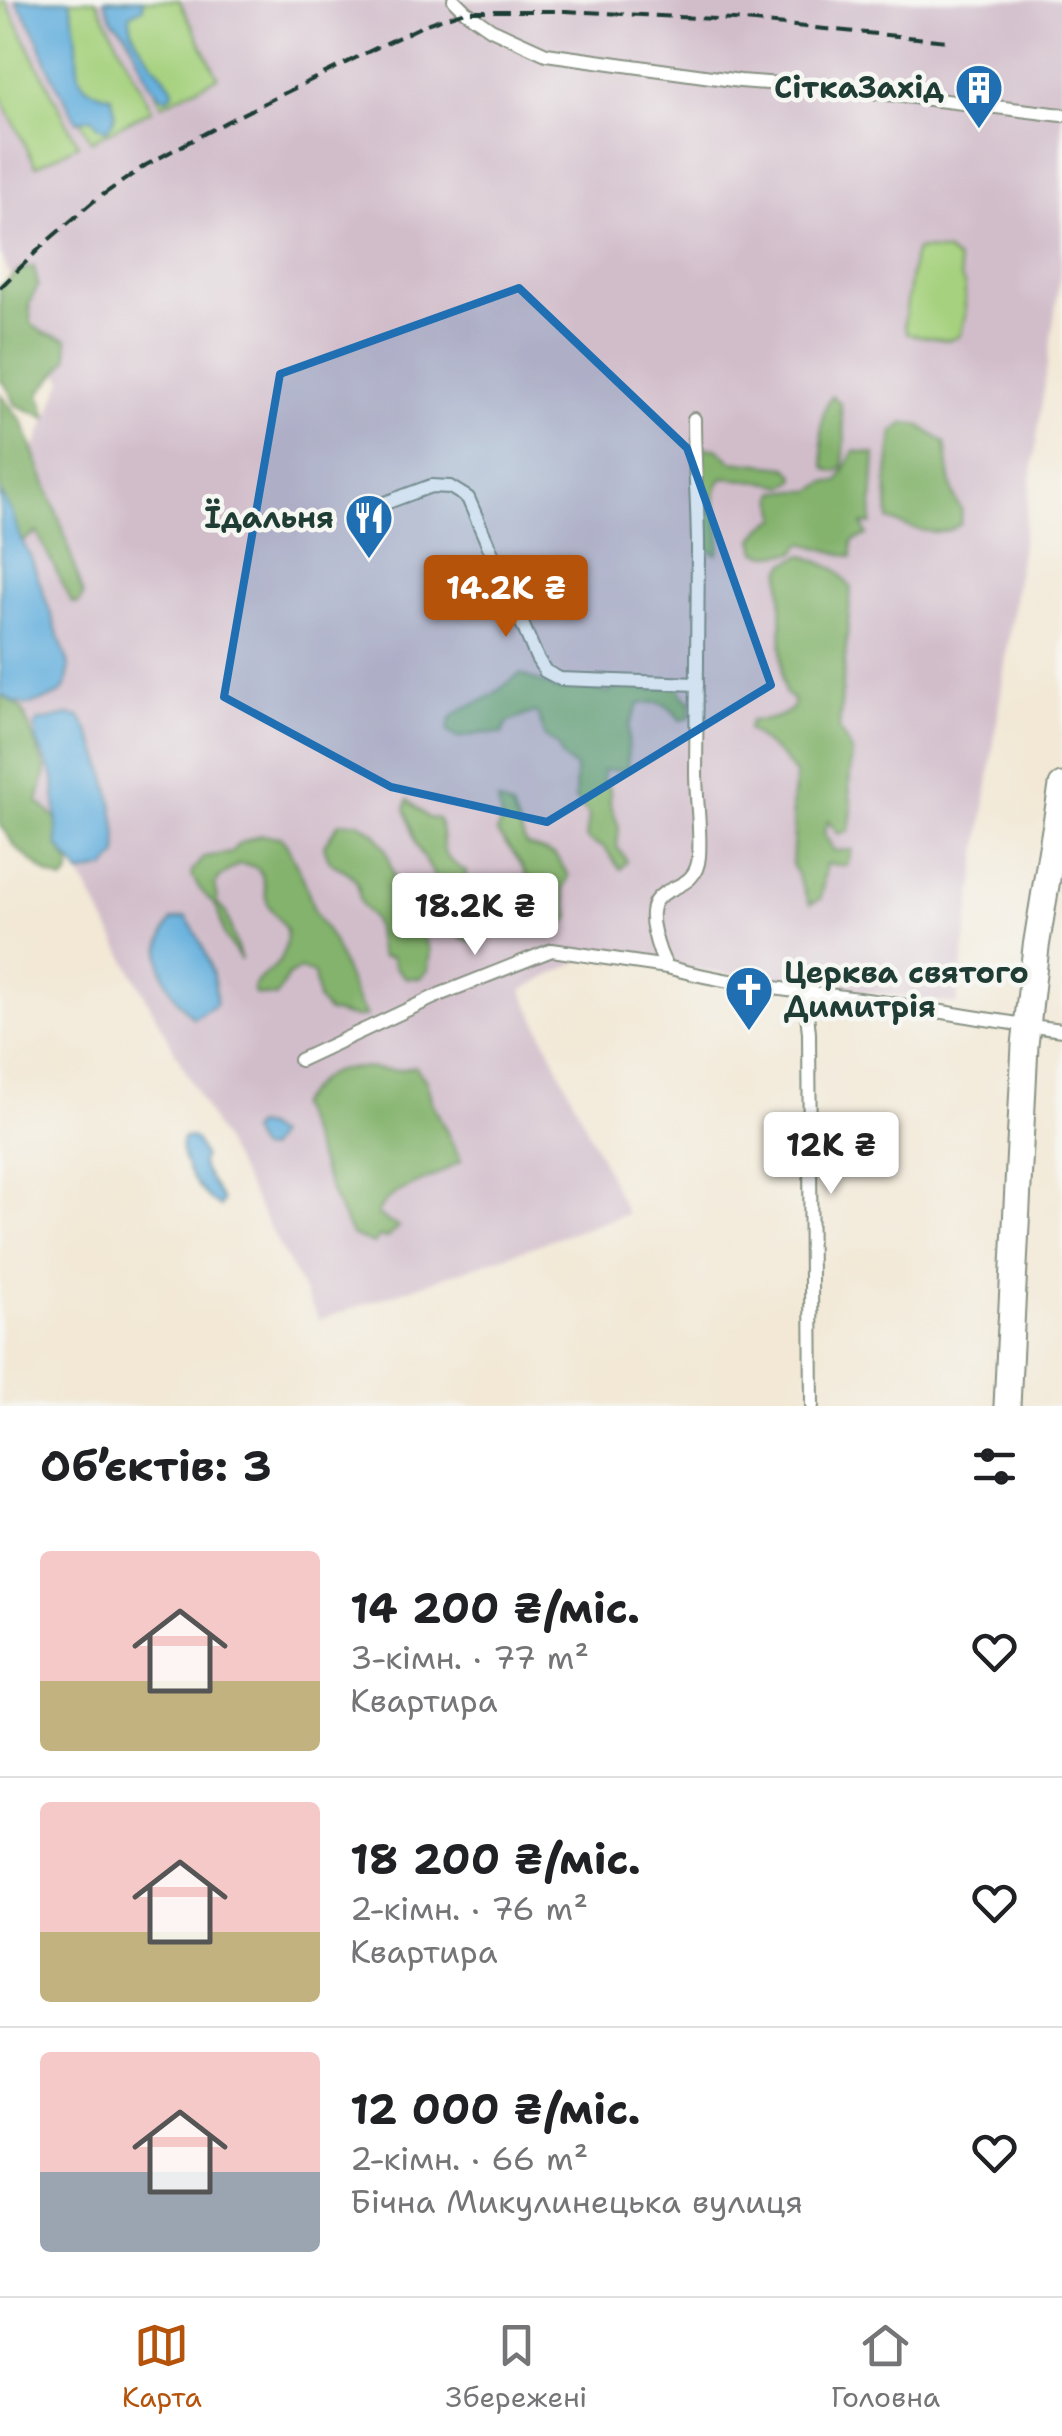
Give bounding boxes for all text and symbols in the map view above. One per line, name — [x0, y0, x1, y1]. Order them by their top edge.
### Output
building icon: СіткаЗахід — [953, 62, 1005, 130]
place label: СіткаЗахід — [774, 67, 944, 108]
restaurant icon: Їдальня — [343, 492, 395, 560]
place label: Їдальня — [204, 497, 334, 538]
pin: 14.2K ₴ — [414, 555, 598, 640]
text: 14.2K ₴ — [446, 566, 566, 609]
pin: 18.2K ₴ — [383, 873, 567, 958]
text: 18.2K ₴ — [414, 884, 536, 927]
place label: Церква святого Димитрія — [784, 952, 1029, 1027]
church icon: Церква святого Димитрія — [723, 964, 775, 1032]
pin: 12K ₴ — [761, 1112, 901, 1197]
text: 12K ₴ — [786, 1123, 876, 1166]
text: Об’єктів: 3 — [40, 1438, 272, 1494]
icon: filters — [967, 1439, 1022, 1494]
text: 14 200 ₴/міс. — [350, 1580, 640, 1636]
icon: home — [120, 1591, 240, 1711]
icon: heart — [967, 1624, 1022, 1679]
text: 3-кімн. · 77 m² — [350, 1636, 589, 1679]
text: Квартира — [350, 1679, 498, 1722]
text: 18 200 ₴/міс. — [350, 1831, 641, 1887]
icon: home — [120, 1842, 240, 1962]
icon: heart — [967, 1875, 1022, 1930]
text: 2-кімн. · 76 m² — [350, 1887, 588, 1930]
text: Квартира — [350, 1930, 498, 1973]
text: 12 000 ₴/міс. — [350, 2081, 640, 2137]
icon: home — [120, 2092, 240, 2212]
icon: heart — [967, 2125, 1022, 2180]
text: 2-кімн. · 66 m² — [350, 2137, 588, 2180]
text: Бічна Микулинецька вулиця — [350, 2180, 803, 2223]
tab: Карта — [122, 2318, 202, 2416]
tab: Збережені — [446, 2318, 587, 2416]
tab: Головна — [831, 2318, 940, 2416]

